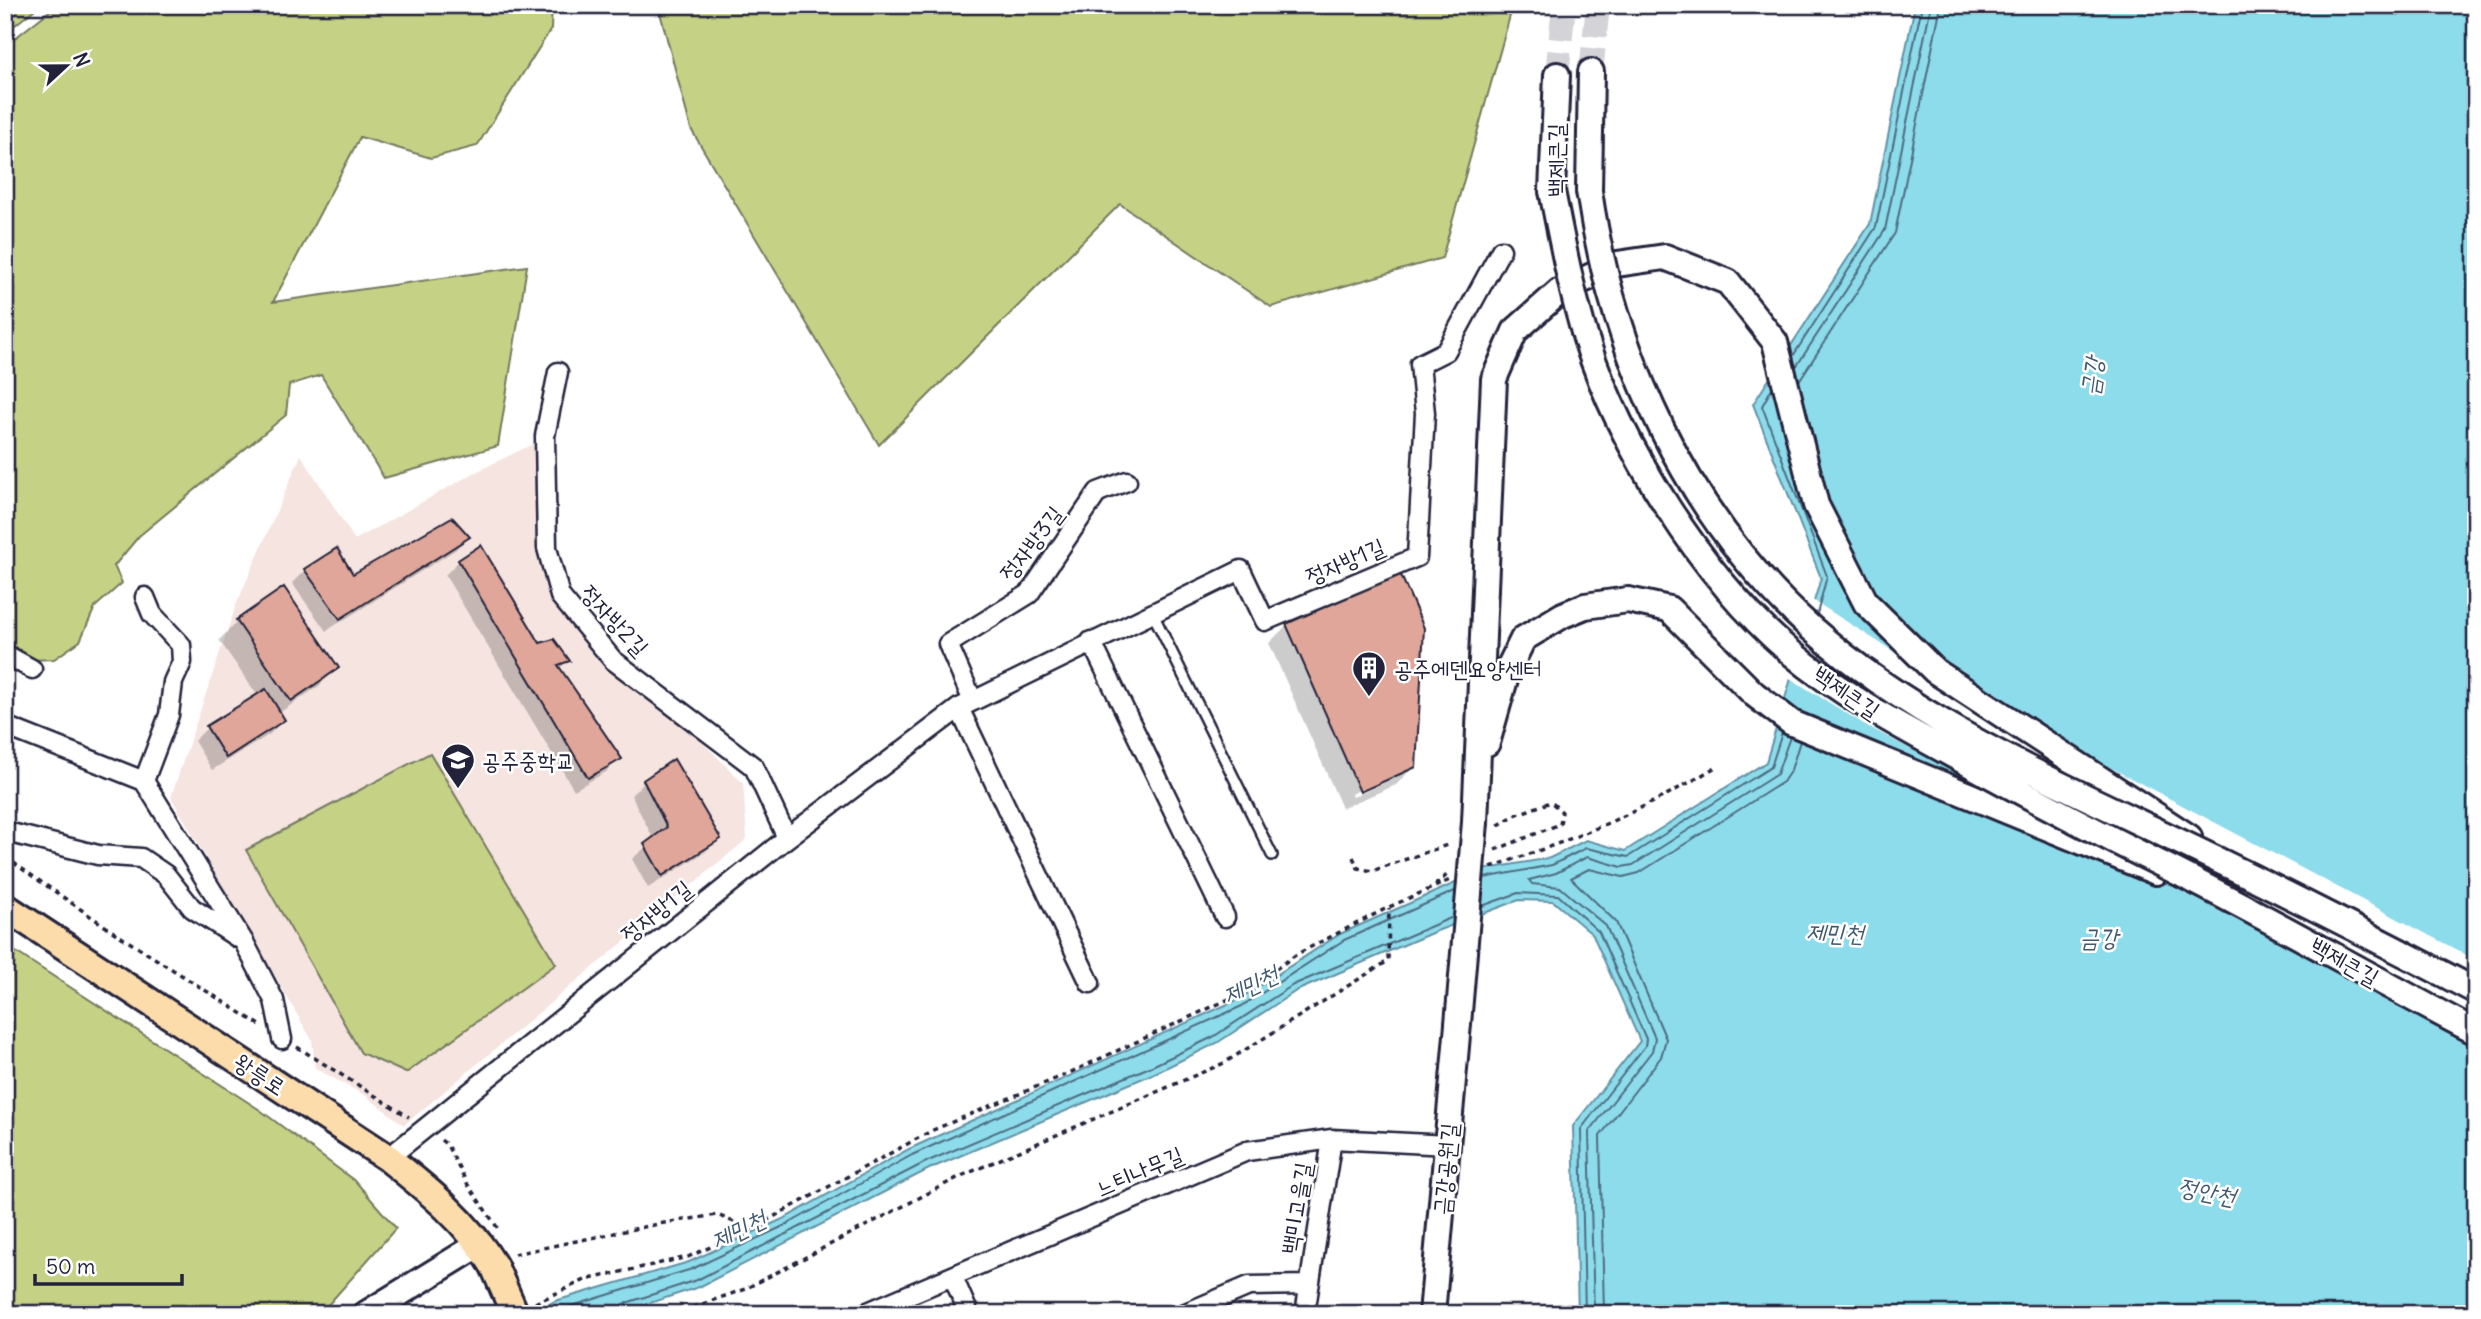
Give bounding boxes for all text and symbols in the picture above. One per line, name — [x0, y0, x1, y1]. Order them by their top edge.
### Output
north arrow — [32, 32, 102, 102]
text: N — [68, 49, 95, 70]
street label: 백제큰길 — [1541, 123, 1570, 197]
water label: 금강 — [2073, 352, 2109, 397]
street label: 정자방3길 — [993, 500, 1069, 586]
street label: 정자방1길 — [1301, 531, 1389, 591]
street label: 정자방2길 — [575, 578, 655, 662]
building icon: 공주에덴요양센터 — [1350, 649, 1388, 698]
place label: 공주에덴요양센터 — [1394, 654, 1542, 683]
street label: 백제큰길 — [1808, 659, 1886, 725]
school or university icon: 공주중학교 — [439, 741, 477, 790]
place label: 공주중학교 — [482, 746, 575, 775]
street label: 정자방1길 — [615, 874, 697, 948]
water label: 제민천 — [1806, 916, 1867, 948]
water label: 금강 — [2080, 922, 2121, 952]
street label: 백제큰길 — [2306, 930, 2384, 992]
water label: 제민천 — [1217, 957, 1285, 1010]
street label: 왕릉로 — [229, 1047, 291, 1101]
street label: 금강공원길 — [1427, 1122, 1463, 1216]
street label: 느티나무길 — [1091, 1140, 1187, 1202]
street label: 백미고을길 — [1274, 1160, 1318, 1256]
water label: 정안천 — [2176, 1171, 2241, 1212]
water label: 제민천 — [705, 1202, 773, 1255]
scale bar — [35, 1242, 182, 1286]
text: 50 m — [46, 1253, 95, 1280]

